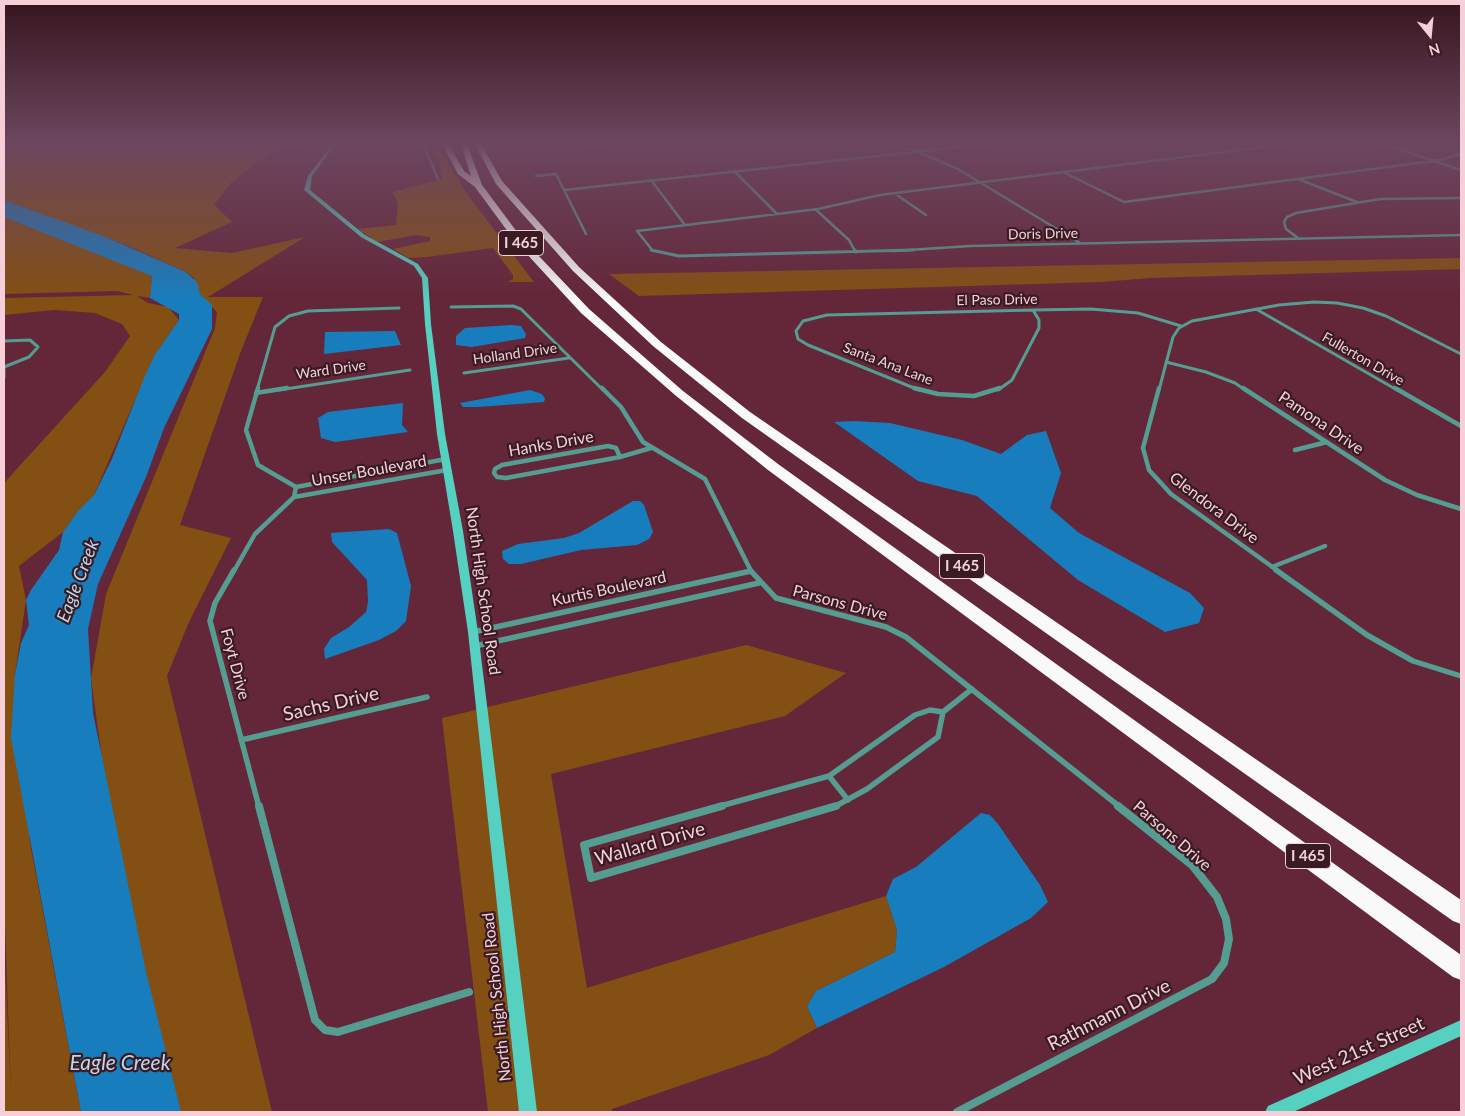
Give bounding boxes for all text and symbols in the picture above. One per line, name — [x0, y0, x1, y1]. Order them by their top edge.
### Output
north arrow — [1405, 10, 1455, 60]
text: N — [1427, 40, 1442, 60]
street label: Doris Drive — [1008, 225, 1078, 243]
road number: I 465 — [498, 230, 544, 256]
street label: El Paso Drive — [956, 291, 1038, 309]
street label: Fullerton Drive — [1319, 329, 1407, 389]
street label: Santa Ana Lane — [841, 339, 935, 389]
street label: Holland Drive — [472, 340, 558, 368]
street label: Ward Drive — [295, 357, 367, 383]
street label: Pamona Drive — [1275, 387, 1367, 459]
street label: Hanks Drive — [507, 427, 595, 461]
street label: Unser Boulevard — [310, 451, 428, 491]
street label: Glendora Drive — [1166, 468, 1262, 548]
street label: North High School Road — [462, 506, 504, 676]
water label: Eagle Creek — [52, 537, 104, 625]
road number: I 465 — [940, 554, 984, 578]
street label: Kurtis Boulevard — [550, 567, 668, 611]
street label: Parsons Drive — [791, 581, 889, 625]
street label: Foyt Drive — [216, 626, 254, 702]
street label: Sachs Drive — [281, 682, 381, 726]
street label: Parsons Drive — [1129, 797, 1215, 875]
street label: Wallard Drive — [592, 817, 708, 871]
road number: I 465 — [1286, 844, 1330, 868]
street label: North High School Road — [479, 912, 515, 1082]
street label: Rathmann Drive — [1044, 974, 1174, 1056]
street label: West 21st Street — [1290, 1012, 1428, 1090]
water label: Eagle Creek — [69, 1050, 171, 1076]

